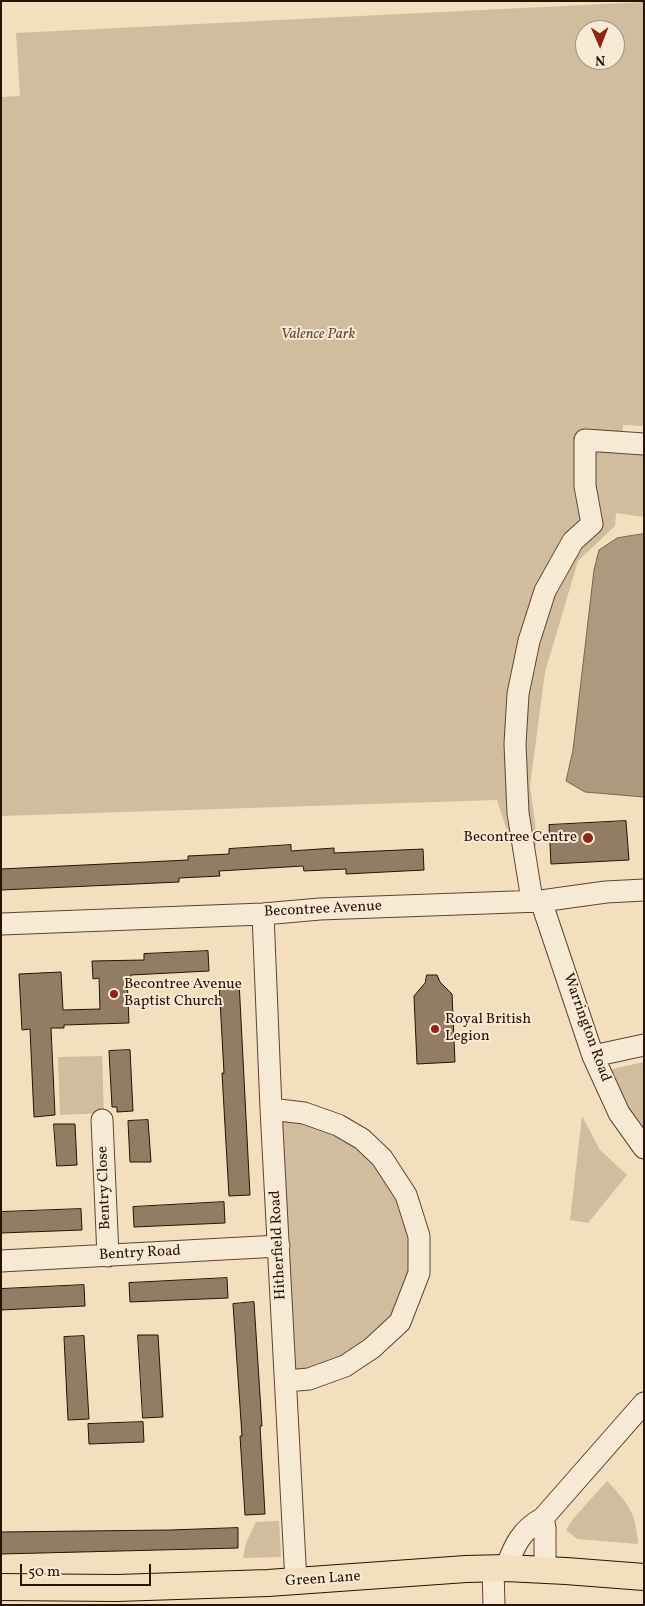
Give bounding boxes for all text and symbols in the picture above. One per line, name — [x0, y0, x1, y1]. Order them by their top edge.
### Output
north arrow — [575, 20, 625, 70]
text: N — [595, 50, 606, 69]
park label: Valence Park — [281, 326, 355, 344]
place label: Becontree Centre — [464, 829, 577, 847]
marker: Becontree Centre — [581, 831, 595, 845]
street label: Becontree Avenue — [264, 898, 382, 922]
street label: Warrington Road — [558, 971, 614, 1085]
place label: Becontree Avenue Baptist Church — [124, 976, 242, 1011]
marker: Becontree Avenue Baptist Church — [108, 988, 120, 1000]
place label: Royal British Legion — [445, 1011, 531, 1046]
marker: Royal British Legion — [429, 1023, 441, 1035]
street label: Bentry Close — [95, 1146, 115, 1230]
street label: Hitherfield Road — [267, 1190, 291, 1300]
street label: Bentry Road — [99, 1243, 181, 1265]
scale bar — [22, 1554, 154, 1586]
text: 50 m — [28, 1562, 60, 1583]
street label: Green Lane — [285, 1568, 361, 1592]

